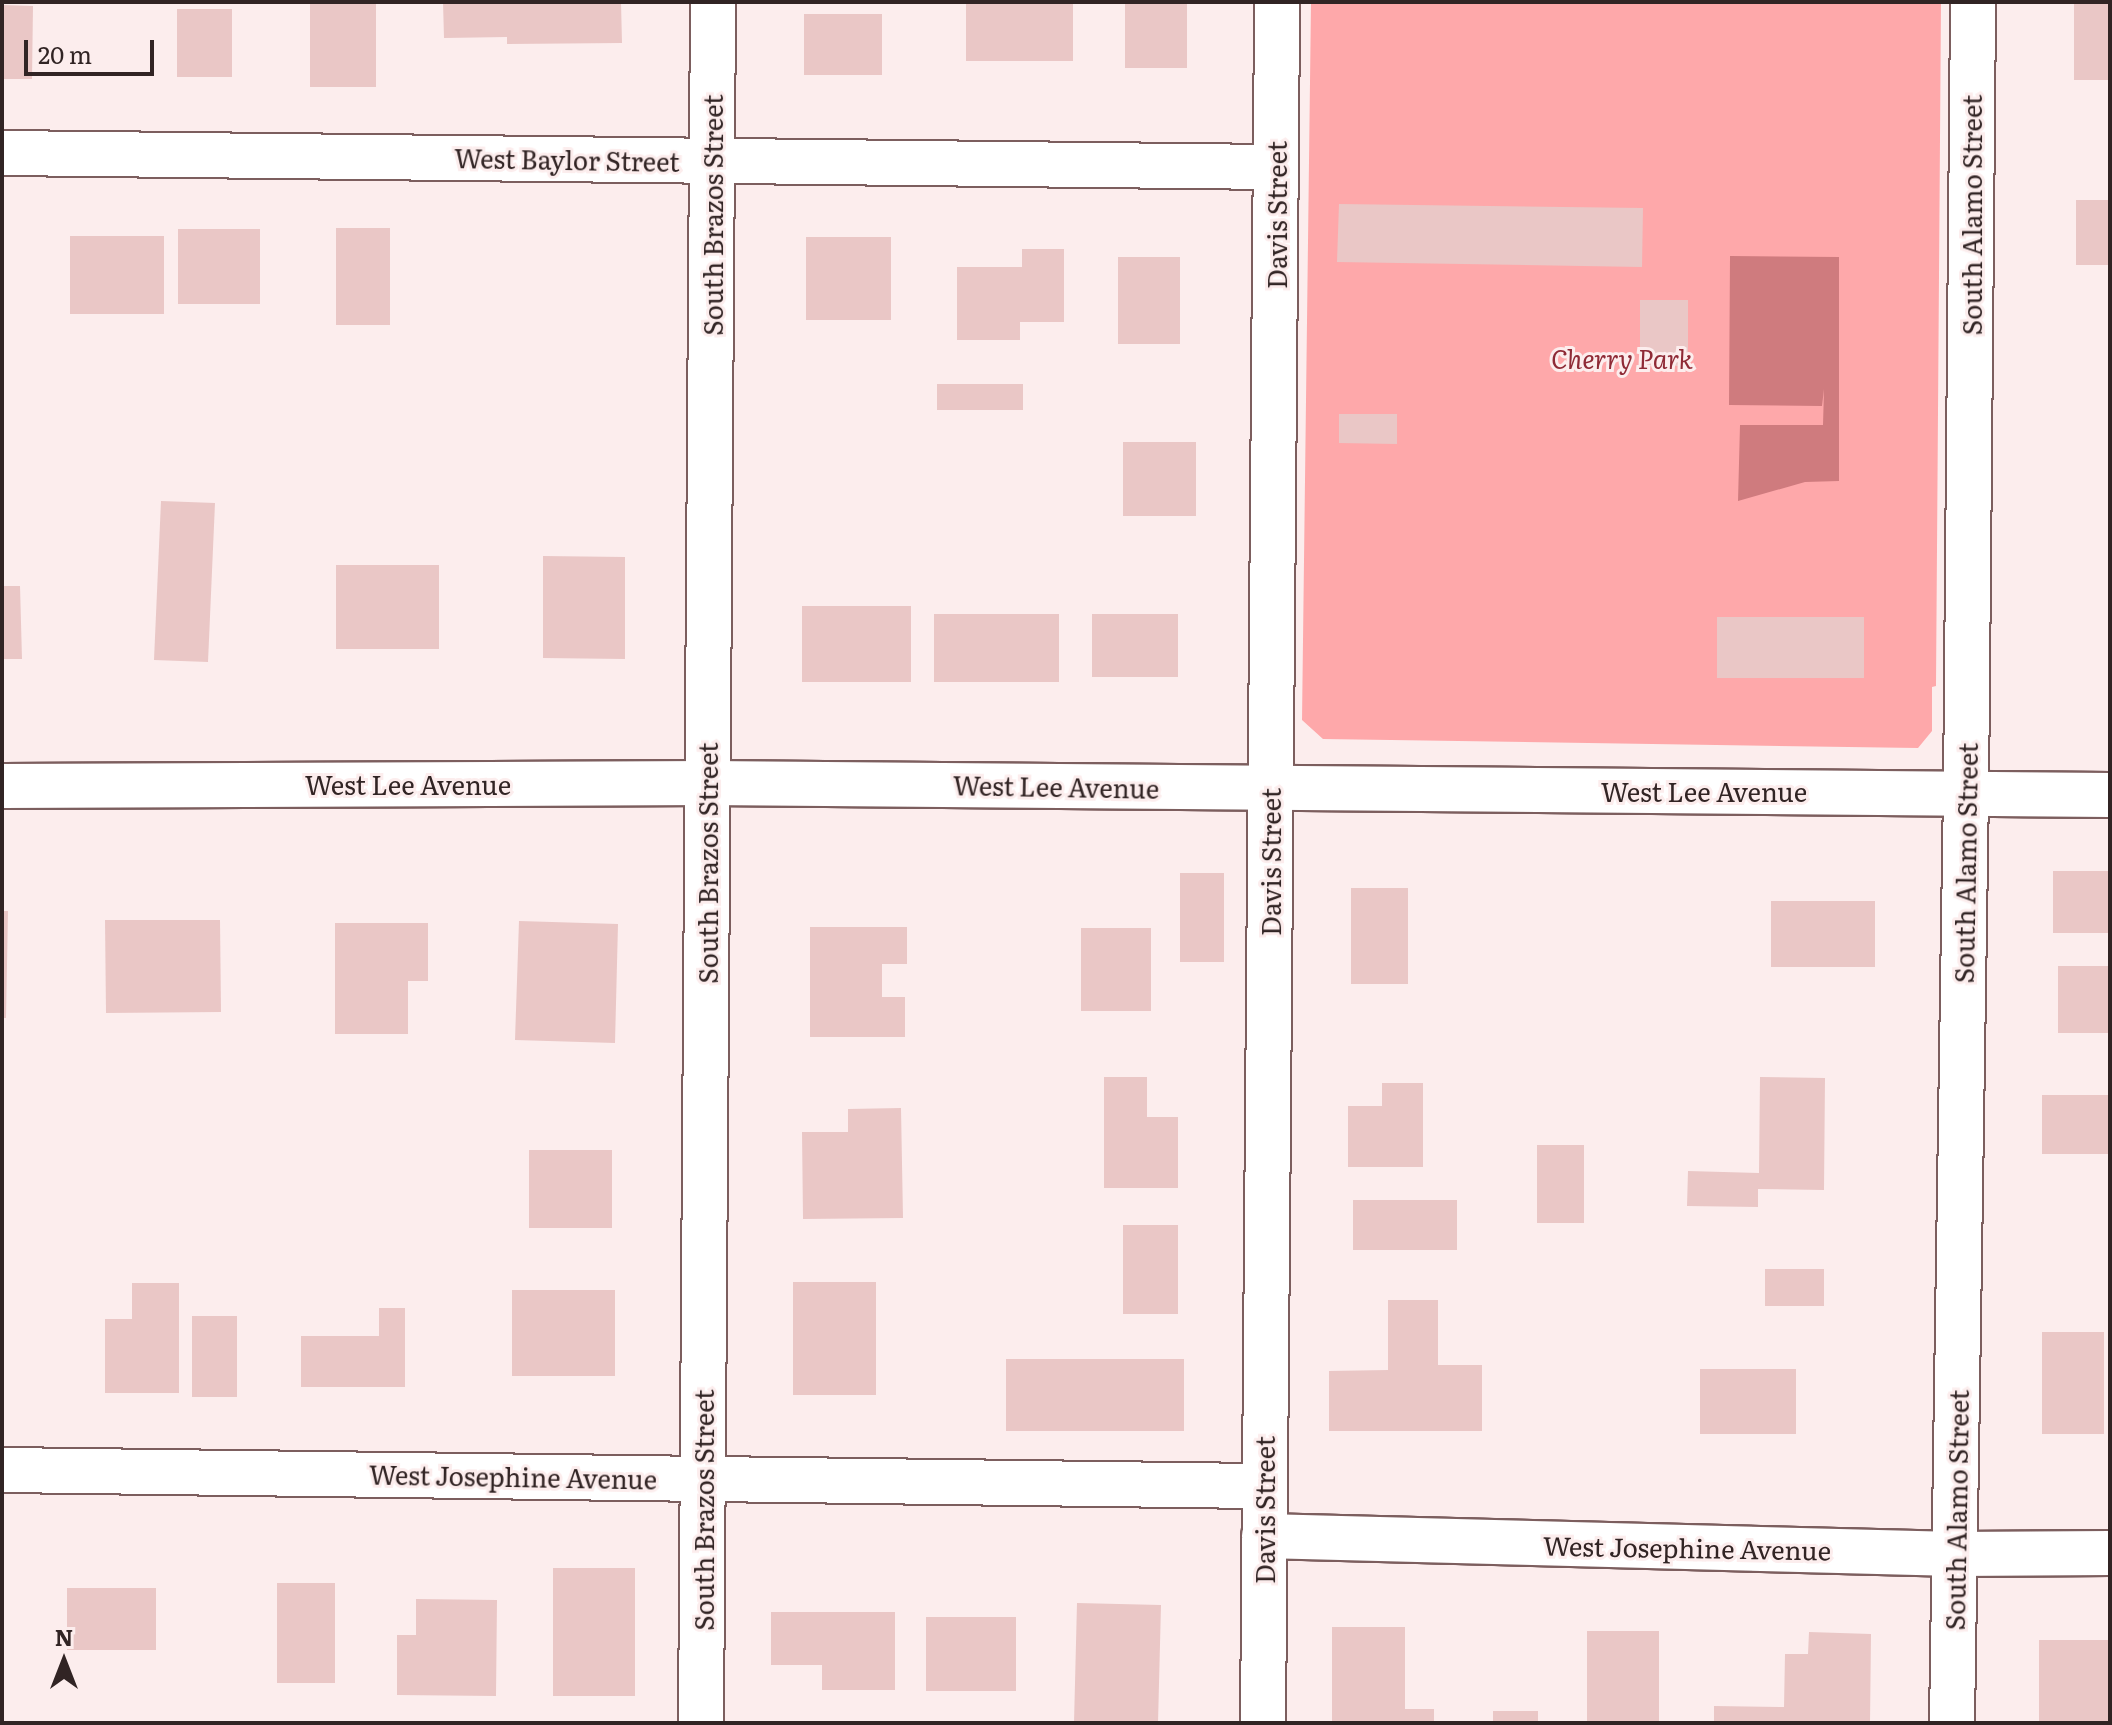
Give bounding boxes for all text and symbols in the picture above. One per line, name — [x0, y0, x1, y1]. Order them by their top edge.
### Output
scale bar — [28, 24, 158, 74]
text: 20 m — [38, 36, 92, 71]
street label: South Brazos Street — [696, 94, 728, 336]
street label: South Alamo Street — [1955, 95, 1987, 335]
street label: West Baylor Street — [454, 141, 680, 177]
street label: Davis Street — [1260, 141, 1292, 289]
park label: Cherry Park — [1551, 342, 1693, 374]
street label: South Brazos Street — [691, 742, 723, 984]
street label: South Alamo Street — [1947, 742, 1983, 984]
street label: West Lee Avenue — [305, 768, 511, 800]
street label: West Lee Avenue — [953, 769, 1159, 803]
street label: West Lee Avenue — [1601, 775, 1807, 807]
street label: Davis Street — [1254, 788, 1286, 936]
street label: South Brazos Street — [687, 1389, 719, 1631]
street label: South Alamo Street — [1938, 1389, 1974, 1631]
street label: Davis Street — [1248, 1436, 1280, 1584]
street label: West Josephine Avenue — [369, 1458, 657, 1494]
street label: West Josephine Avenue — [1543, 1529, 1831, 1565]
text: N — [55, 1620, 73, 1653]
north arrow — [24, 1621, 104, 1701]

